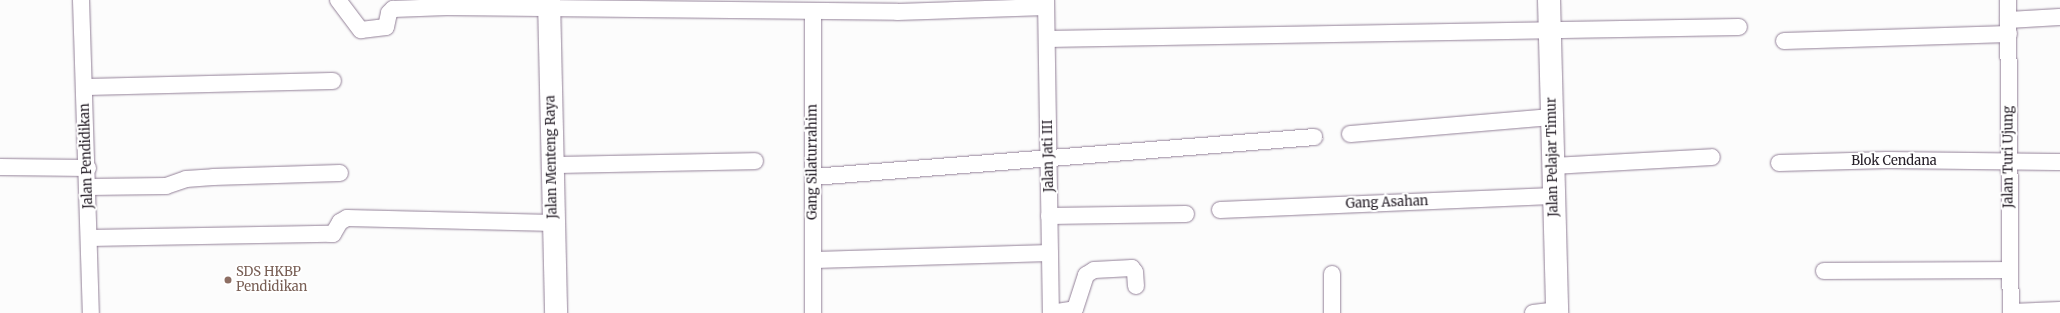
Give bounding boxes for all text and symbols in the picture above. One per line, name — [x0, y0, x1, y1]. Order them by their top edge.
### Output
street label: Jalan Menteng Raya — [543, 95, 561, 219]
street label: Jalan Pelajar Timur — [1544, 97, 1562, 217]
street label: Jalan Pendidikan — [77, 103, 97, 209]
street label: Gang Silaturrahim — [805, 104, 821, 220]
street label: Jalan Turi Ujung — [2001, 106, 2017, 208]
street label: Jalan Jati III — [1041, 120, 1057, 192]
street label: Blok Cendana — [1851, 153, 1937, 169]
street label: Gang Asahan — [1345, 194, 1429, 212]
place label: SDS HKBP Pendidikan — [236, 265, 307, 296]
marker: SDS HKBP Pendidikan — [223, 275, 233, 285]

